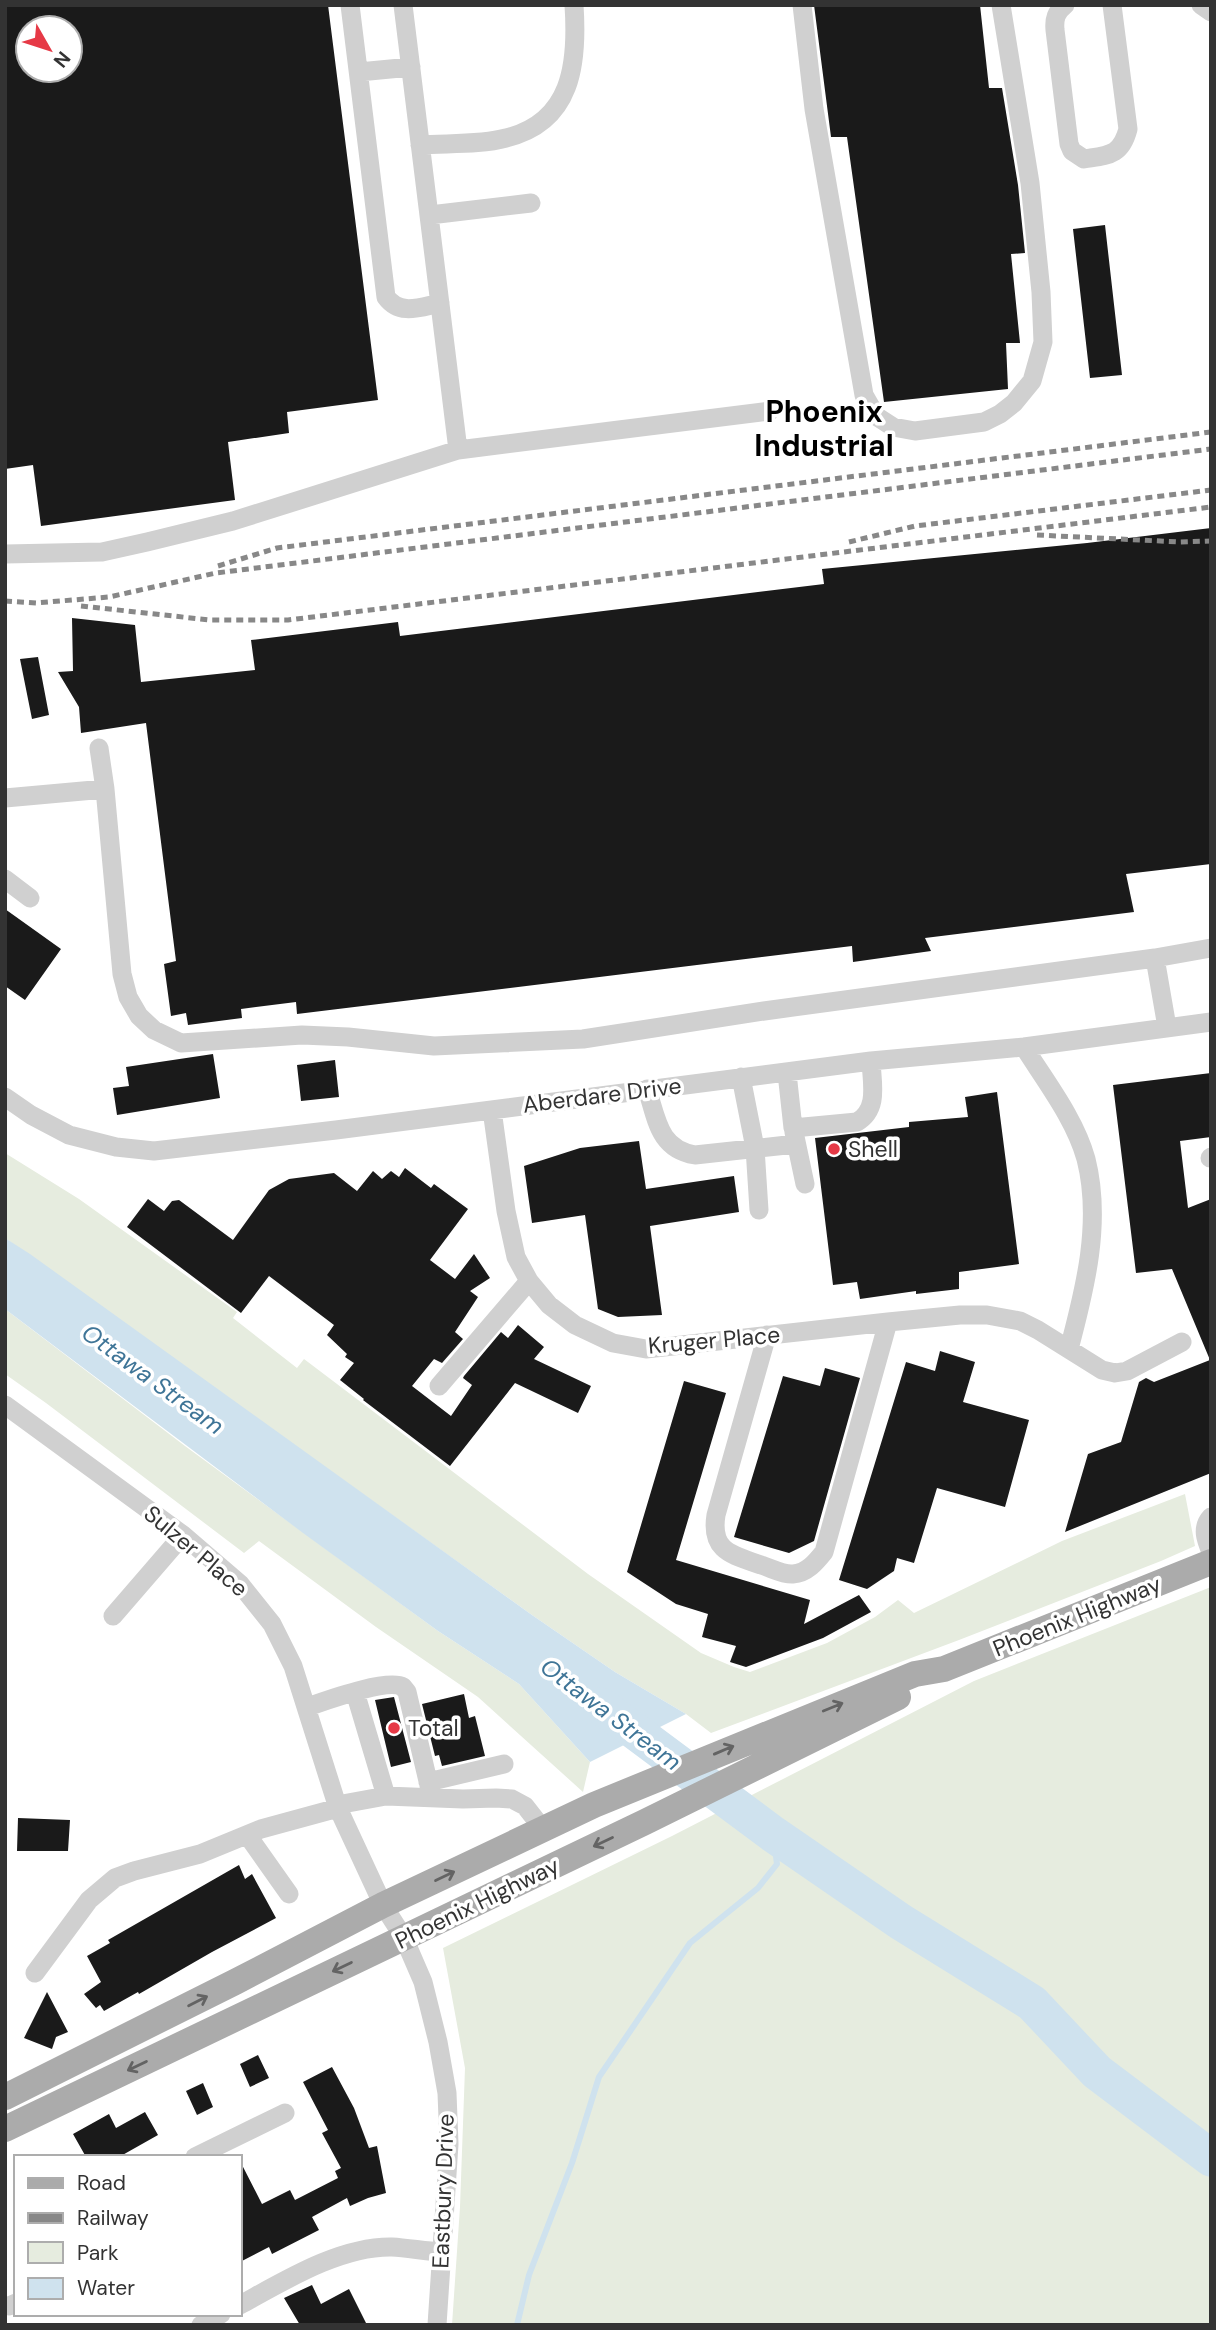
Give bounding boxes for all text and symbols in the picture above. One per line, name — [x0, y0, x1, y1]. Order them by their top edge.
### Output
north arrow — [14, 14, 84, 84]
text: N — [48, 46, 76, 73]
district label: Phoenix Industrial — [754, 392, 894, 465]
street label: Aberdare Drive — [521, 1070, 683, 1120]
place label: Shell — [848, 1134, 898, 1164]
marker: Shell — [826, 1141, 842, 1157]
water label: Ottawa Stream — [76, 1317, 230, 1441]
street label: Kruger Place — [647, 1319, 781, 1361]
street label: Sulzer Place — [138, 1499, 254, 1603]
street label: Phoenix Highway — [988, 1569, 1166, 1663]
water label: Ottawa Stream — [534, 1651, 688, 1777]
one-way arrow — [821, 1699, 843, 1712]
place label: Total — [408, 1713, 459, 1743]
marker: Total — [386, 1720, 402, 1736]
one-way arrow — [713, 1743, 735, 1756]
one-way arrow — [593, 1836, 614, 1849]
street label: Phoenix Highway — [390, 1850, 564, 1956]
one-way arrow — [434, 1868, 455, 1882]
one-way arrow — [332, 1962, 353, 1975]
one-way arrow — [187, 1993, 208, 2007]
one-way arrow — [127, 2060, 148, 2073]
street label: Eastbury Drive — [425, 2113, 461, 2269]
legend — [14, 2155, 242, 2316]
text: Road — [77, 2169, 126, 2197]
text: Railway — [77, 2204, 149, 2232]
text: Park — [77, 2239, 119, 2267]
text: Water — [77, 2274, 135, 2302]

